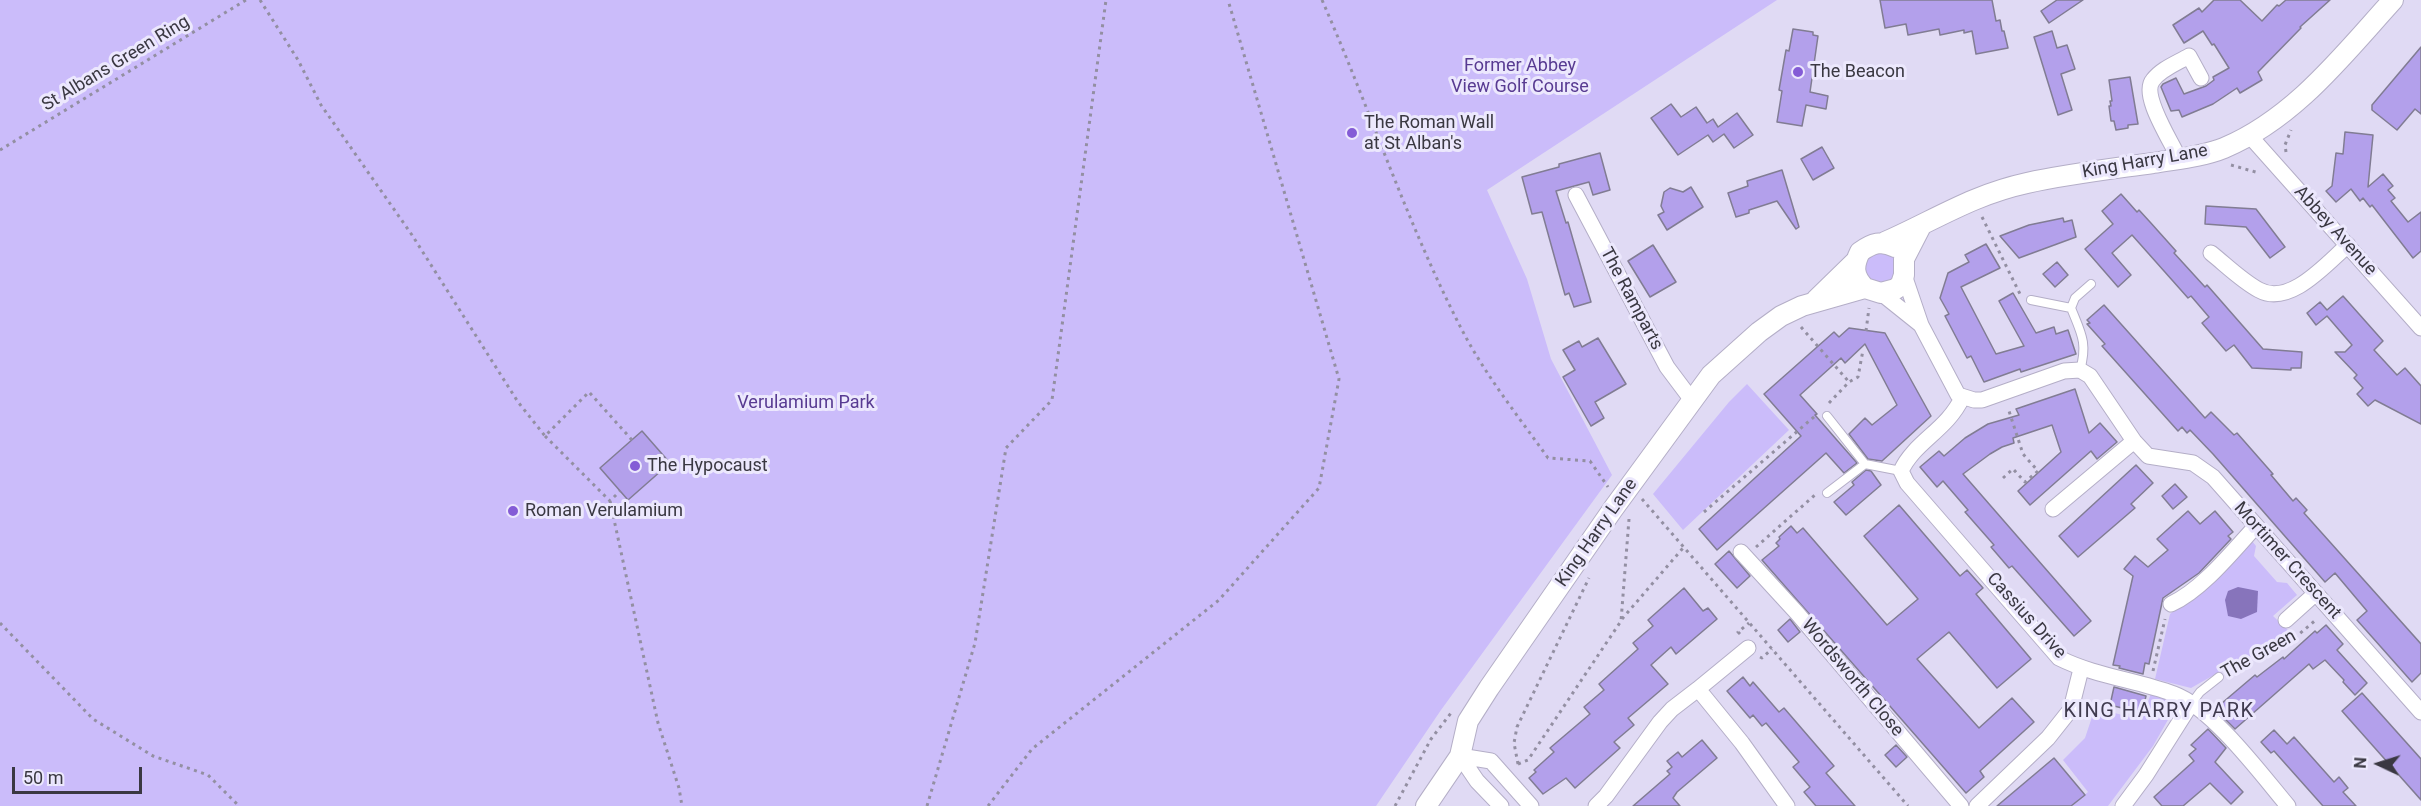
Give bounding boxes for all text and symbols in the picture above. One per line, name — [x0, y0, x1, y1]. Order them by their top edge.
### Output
street label: St Albans Green Ring — [38, 11, 194, 117]
park label: Former Abbey View Golf Course — [1451, 55, 1589, 98]
place label: The Beacon — [1810, 61, 1905, 83]
marker: The Beacon — [1791, 65, 1805, 79]
place label: The Roman Wall at St Alban's — [1364, 112, 1494, 154]
marker: The Roman Wall at St Alban's — [1345, 126, 1359, 140]
street label: King Harry Lane — [2081, 140, 2209, 184]
street label: Abbey Avenue — [2289, 182, 2381, 280]
street label: The Ramparts — [1595, 244, 1667, 354]
park label: Verulamium Park — [737, 392, 875, 414]
place label: The Hypocaust — [647, 455, 768, 477]
marker: The Hypocaust — [628, 459, 642, 473]
street label: King Harry Lane — [1552, 475, 1642, 591]
street label: Mortimer Crescent — [2229, 498, 2345, 624]
place label: Roman Verulamium — [525, 500, 683, 522]
marker: Roman Verulamium — [506, 504, 520, 518]
street label: Cassius Drive — [1982, 568, 2070, 664]
street label: Wordsworth Close — [1796, 615, 1908, 741]
street label: The Green — [2218, 626, 2300, 684]
district label: KING HARRY PARK — [2063, 700, 2255, 724]
north arrow — [2349, 734, 2409, 794]
scale bar — [15, 755, 146, 793]
text: N — [2351, 756, 2370, 769]
text: 50 m — [23, 767, 63, 788]

